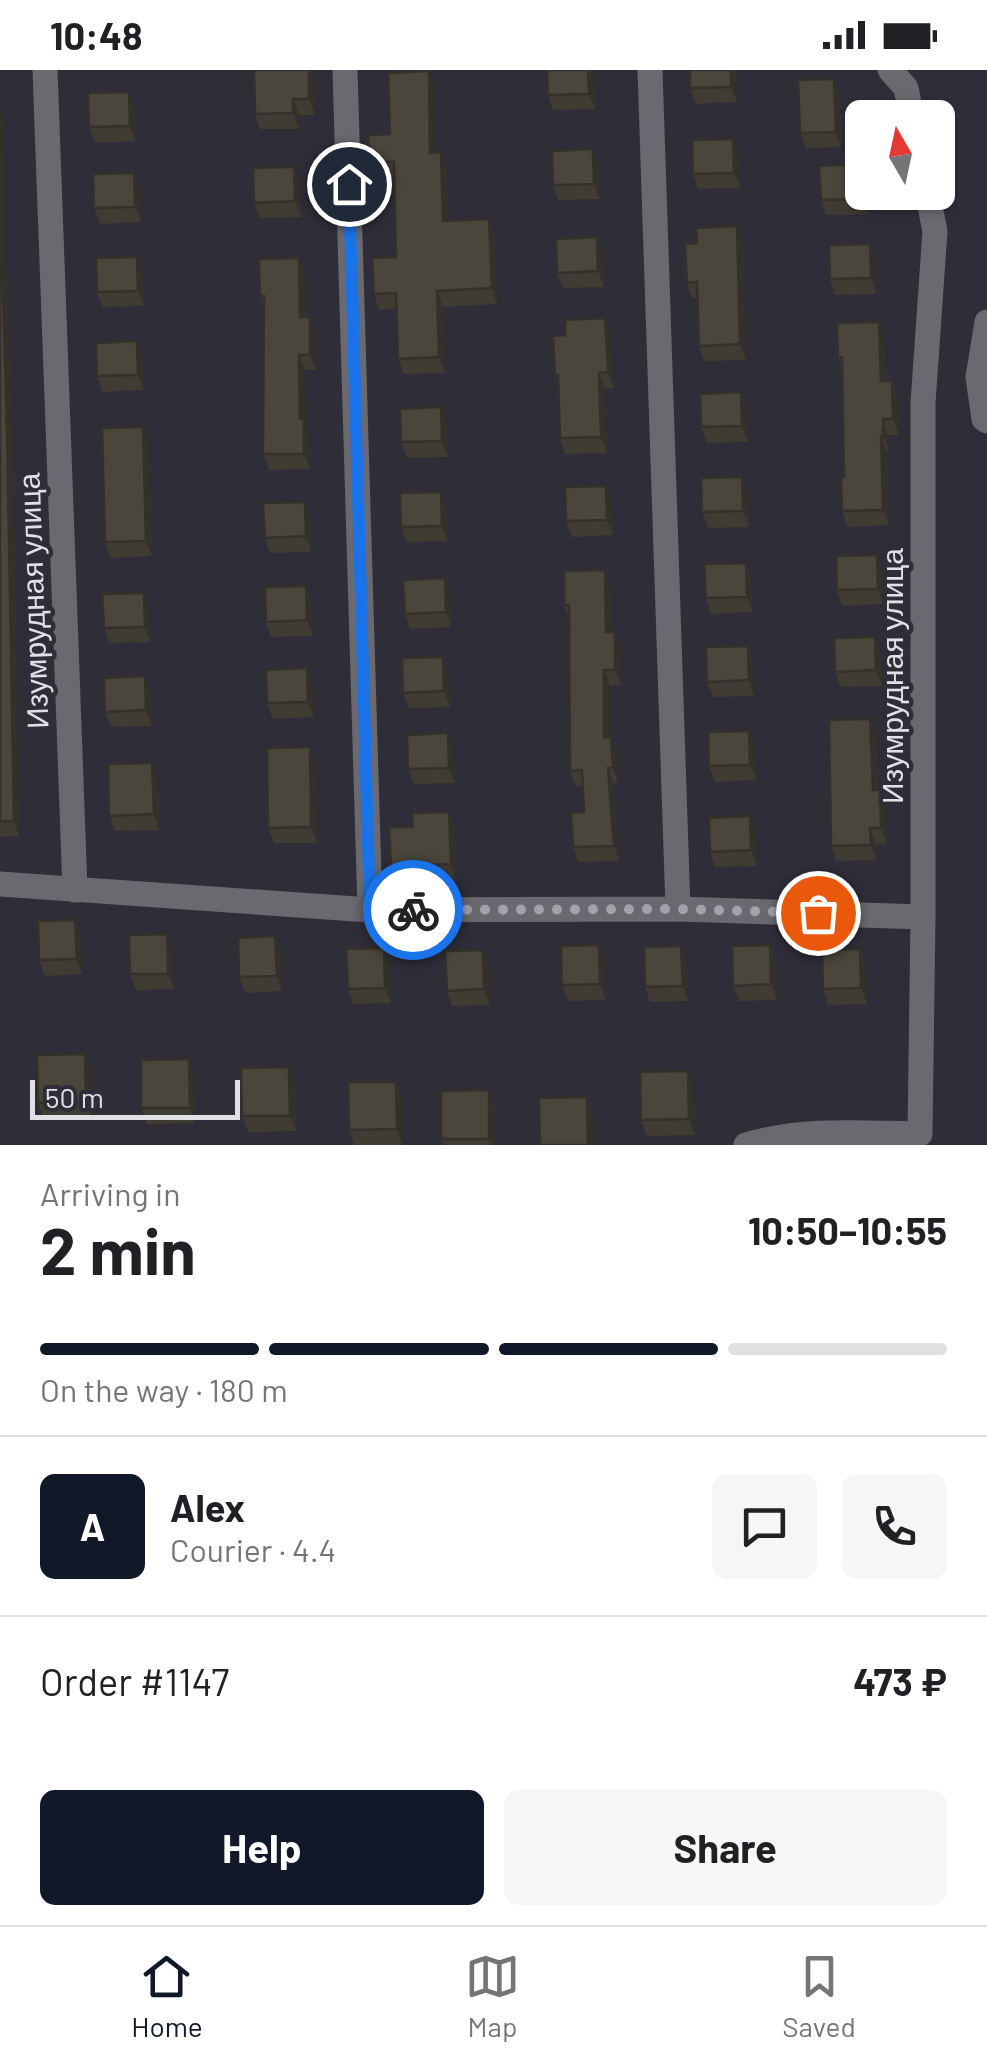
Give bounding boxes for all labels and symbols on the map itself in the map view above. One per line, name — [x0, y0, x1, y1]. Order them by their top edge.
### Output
north arrow — [845, 100, 955, 210]
pin — [307, 142, 392, 227]
street label: Изумрудная улица — [10, 472, 54, 730]
street label: Изумрудная улица — [873, 548, 909, 804]
courier — [363, 860, 463, 960]
pin — [776, 871, 861, 956]
scale bar — [30, 1075, 240, 1120]

